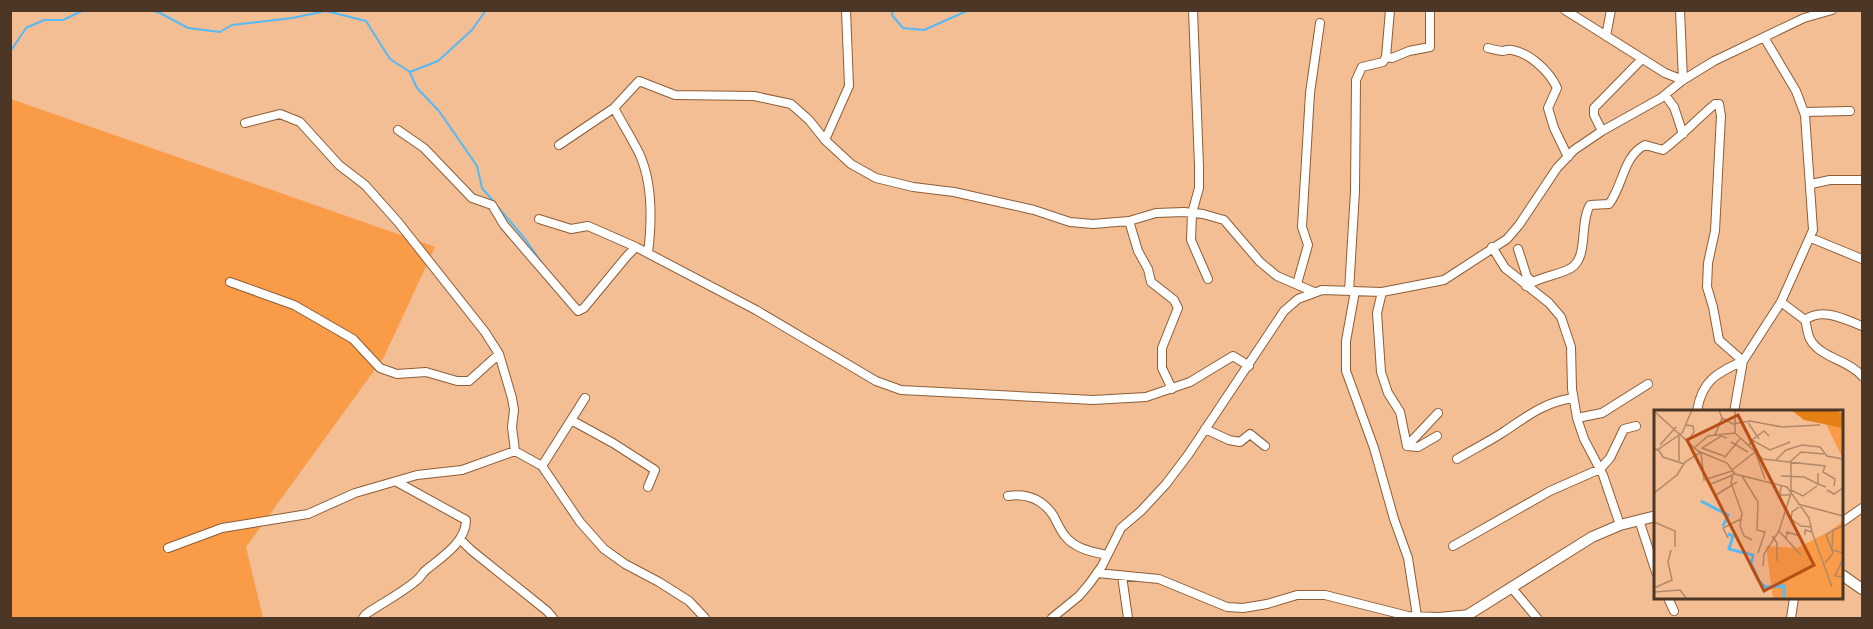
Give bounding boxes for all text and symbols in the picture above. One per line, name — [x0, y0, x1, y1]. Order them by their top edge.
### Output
inset map — [1654, 410, 1843, 599]

